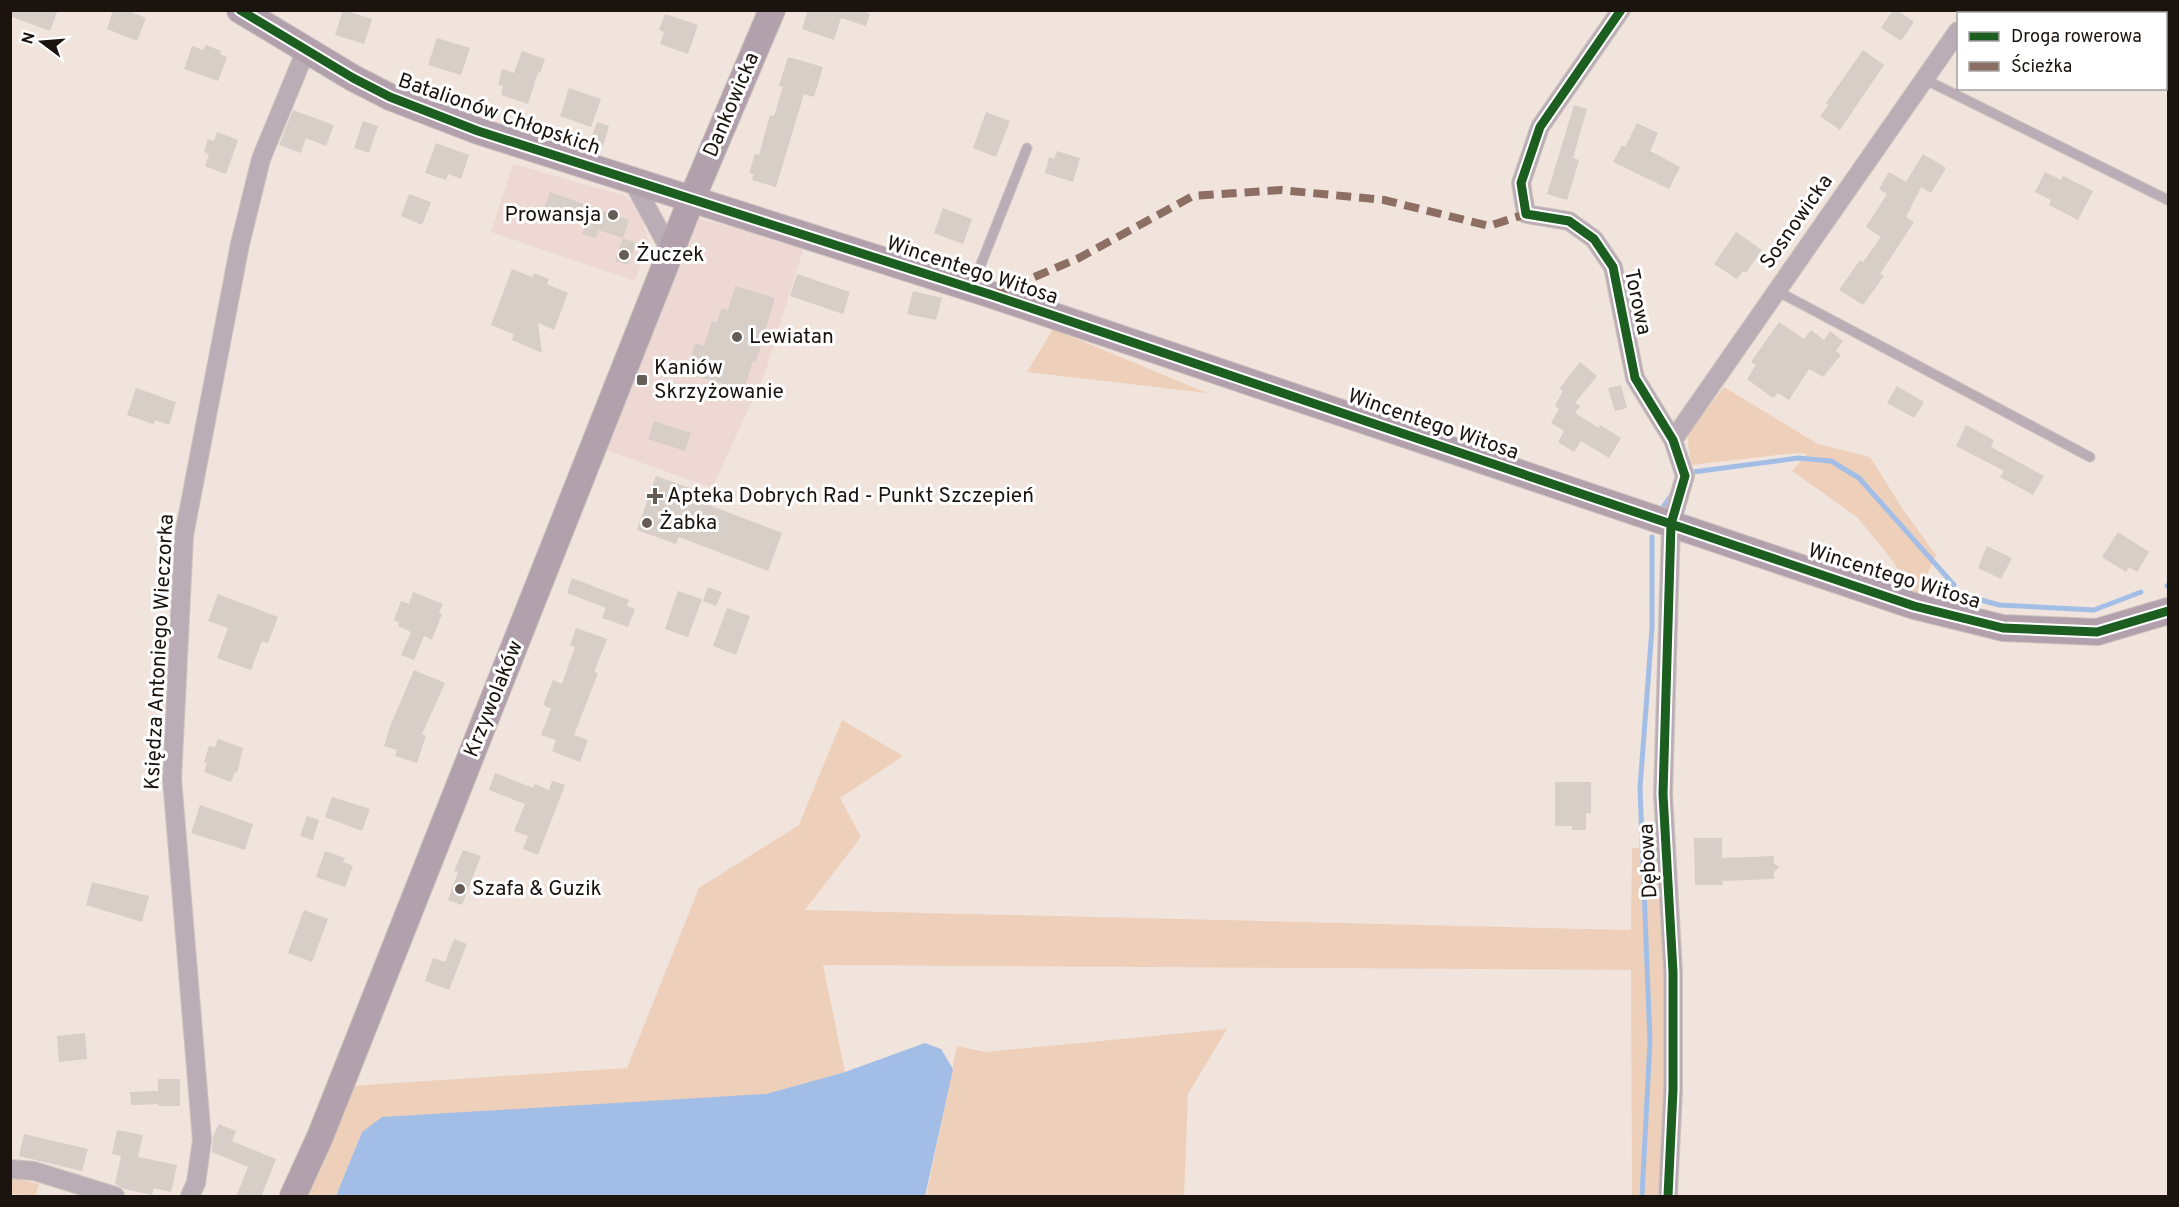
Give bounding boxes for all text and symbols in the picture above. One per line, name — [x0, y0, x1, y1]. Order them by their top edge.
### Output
north arrow — [12, 12, 72, 72]
legend — [1957, 12, 2167, 90]
text: Droga rowerowa — [2011, 26, 2142, 49]
text: N — [18, 30, 41, 47]
street label: Dankowicka — [698, 48, 766, 162]
text: Ścieżka — [2011, 54, 2072, 79]
street label: Batalionów Chłopskich — [394, 68, 604, 162]
street label: Sosnowicka — [1754, 169, 1840, 275]
place label: Prowansja — [504, 202, 601, 229]
marker: Prowansja — [606, 208, 620, 222]
street label: Wincentego Witosa — [883, 230, 1061, 312]
place label: Żuczek — [636, 242, 704, 269]
marker: Żuczek — [617, 248, 631, 262]
street label: Torowa — [1617, 266, 1657, 338]
place label: Lewiatan — [749, 324, 834, 351]
marker: Lewiatan — [730, 330, 744, 344]
place label: Kaniów Skrzyżowanie — [654, 355, 784, 406]
marker: Kaniów Skrzyżowanie — [635, 373, 649, 387]
street label: Wincentego Witosa — [1344, 383, 1522, 467]
place label: Apteka Dobrych Rad - Punkt Szczepień — [667, 483, 1034, 510]
marker: Apteka Dobrych Rad - Punkt Szczepień — [648, 489, 662, 503]
place label: Żabka — [659, 510, 717, 537]
street label: Księdza Antoniego Wieczorka — [139, 513, 181, 791]
marker: Żabka — [640, 516, 654, 530]
street label: Wincentego Witosa — [1804, 538, 1984, 616]
street label: Krzywolaków — [458, 637, 530, 761]
street label: Dębowa — [1634, 823, 1664, 899]
place label: Szafa & Guzik — [472, 876, 602, 903]
marker: Szafa & Guzik — [453, 882, 467, 896]

